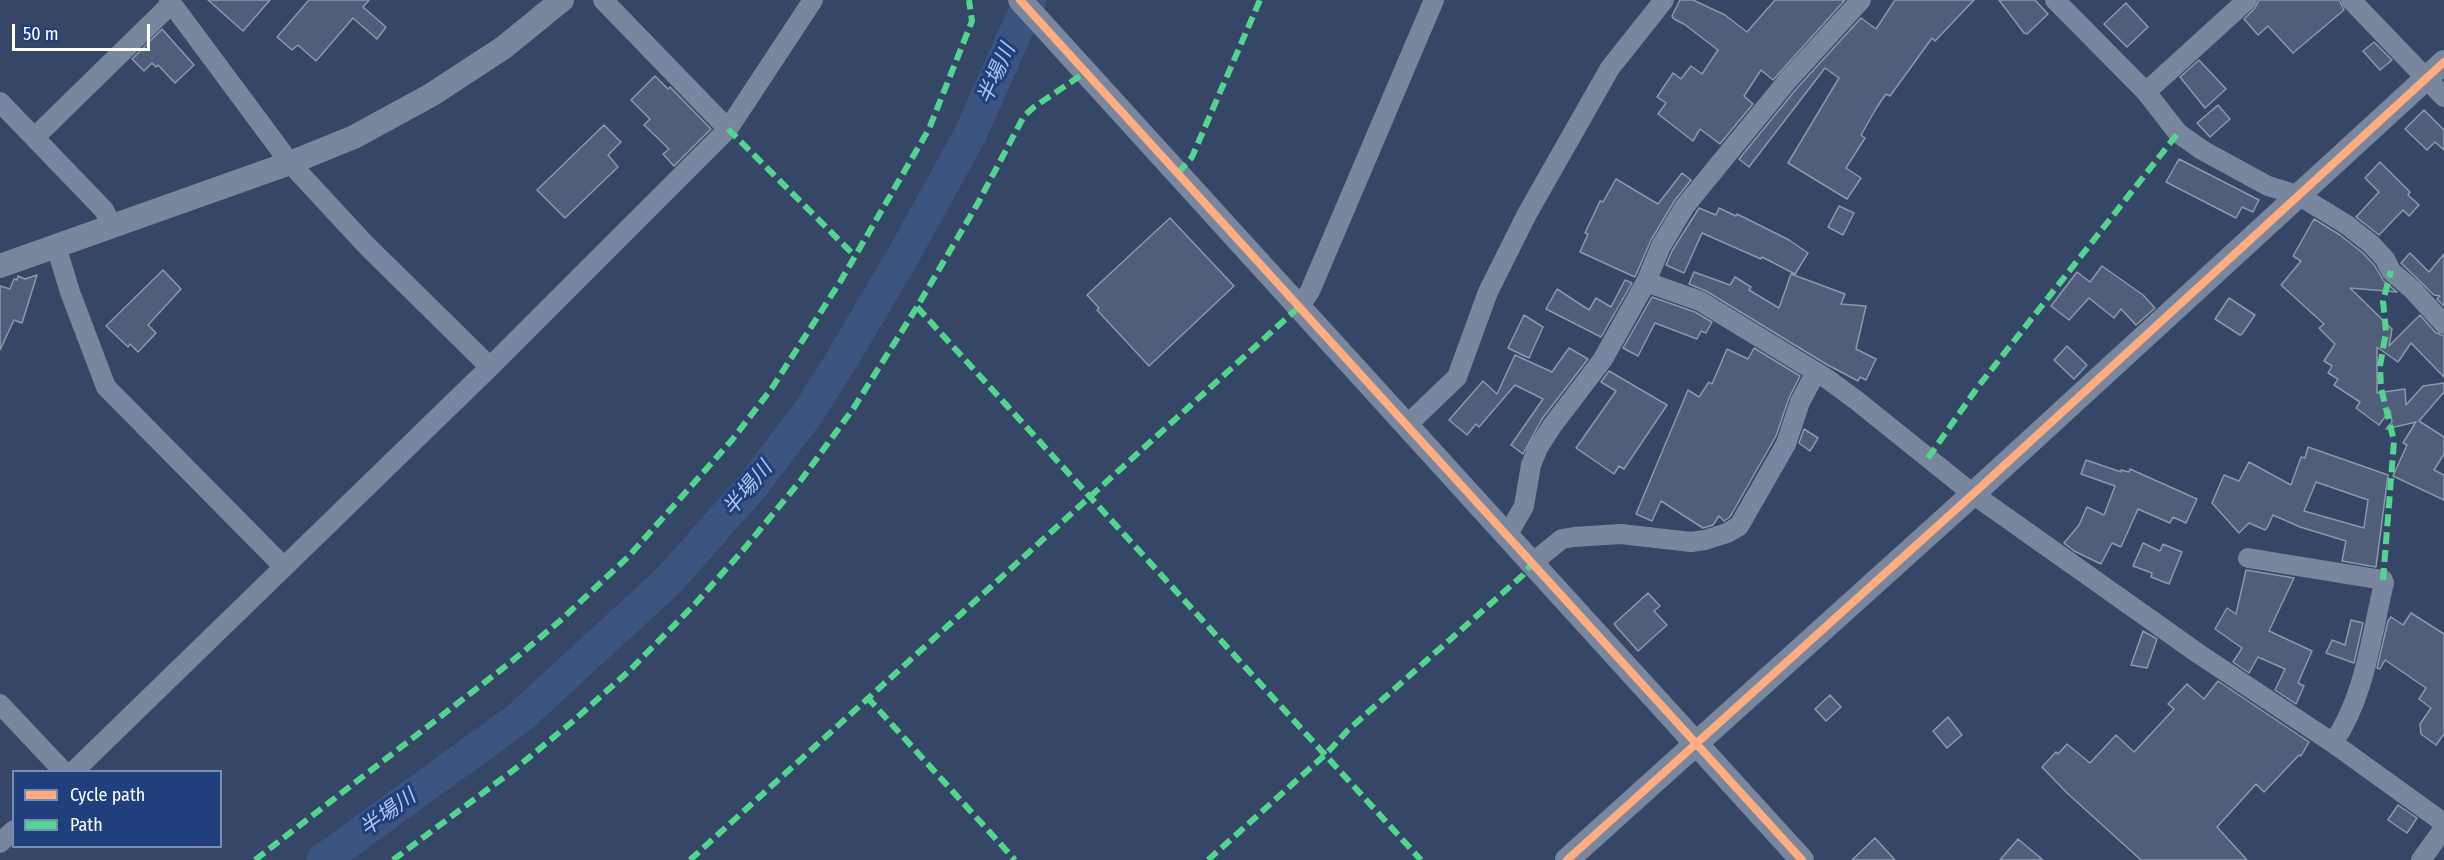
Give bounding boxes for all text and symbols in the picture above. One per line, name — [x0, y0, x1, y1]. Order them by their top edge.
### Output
scale bar — [15, 12, 153, 50]
text: 50 m — [23, 23, 59, 45]
water label: 半場川 — [973, 40, 1021, 108]
water label: 半場川 — [718, 457, 778, 521]
legend — [12, 770, 222, 848]
text: Cycle path — [70, 784, 145, 806]
water label: 半場川 — [355, 784, 421, 842]
text: Path — [70, 814, 103, 836]

